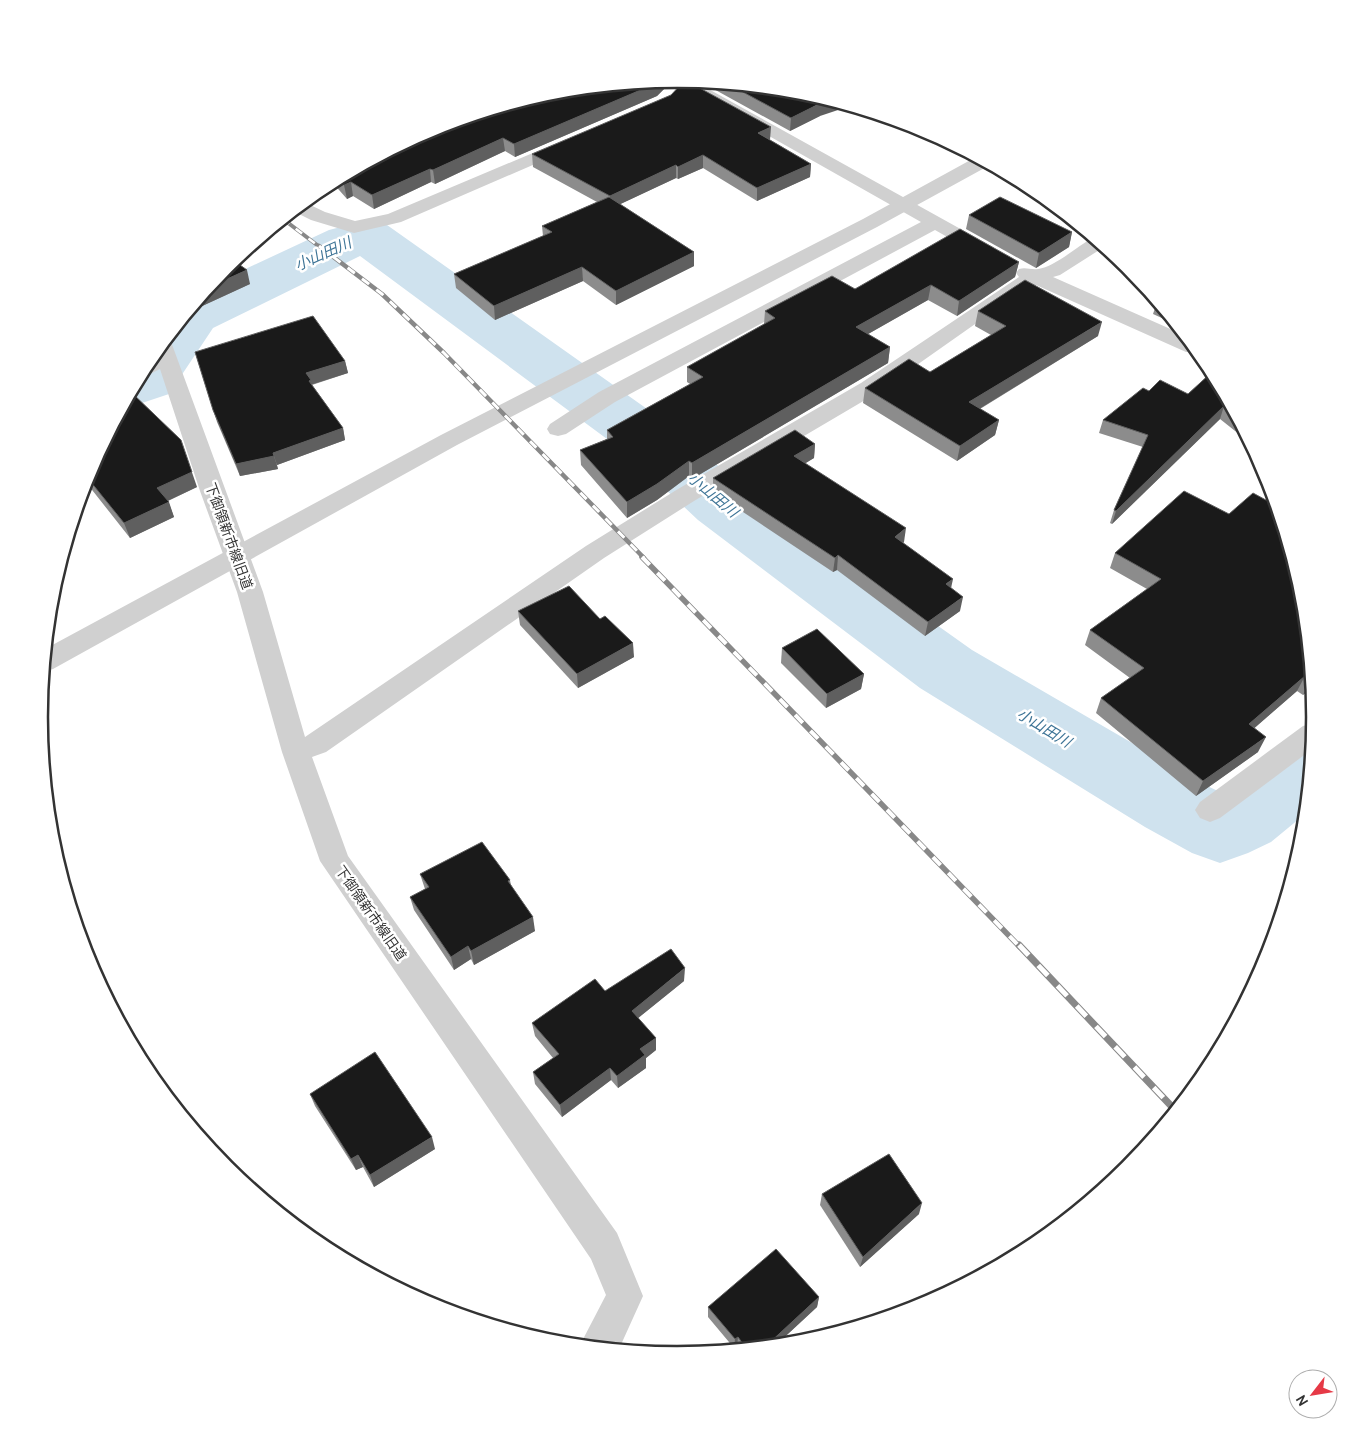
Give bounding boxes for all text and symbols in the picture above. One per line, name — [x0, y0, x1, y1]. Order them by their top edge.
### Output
water label: 小山田川 — [292, 233, 356, 274]
water label: 小山田川 — [684, 469, 743, 522]
street label: 下御領新市線旧道 — [201, 480, 257, 592]
water label: 小山田川 — [1014, 705, 1076, 752]
street label: 下御領新市線旧道 — [332, 862, 410, 964]
north arrow — [1288, 1369, 1338, 1419]
text: N — [1292, 1392, 1312, 1410]

